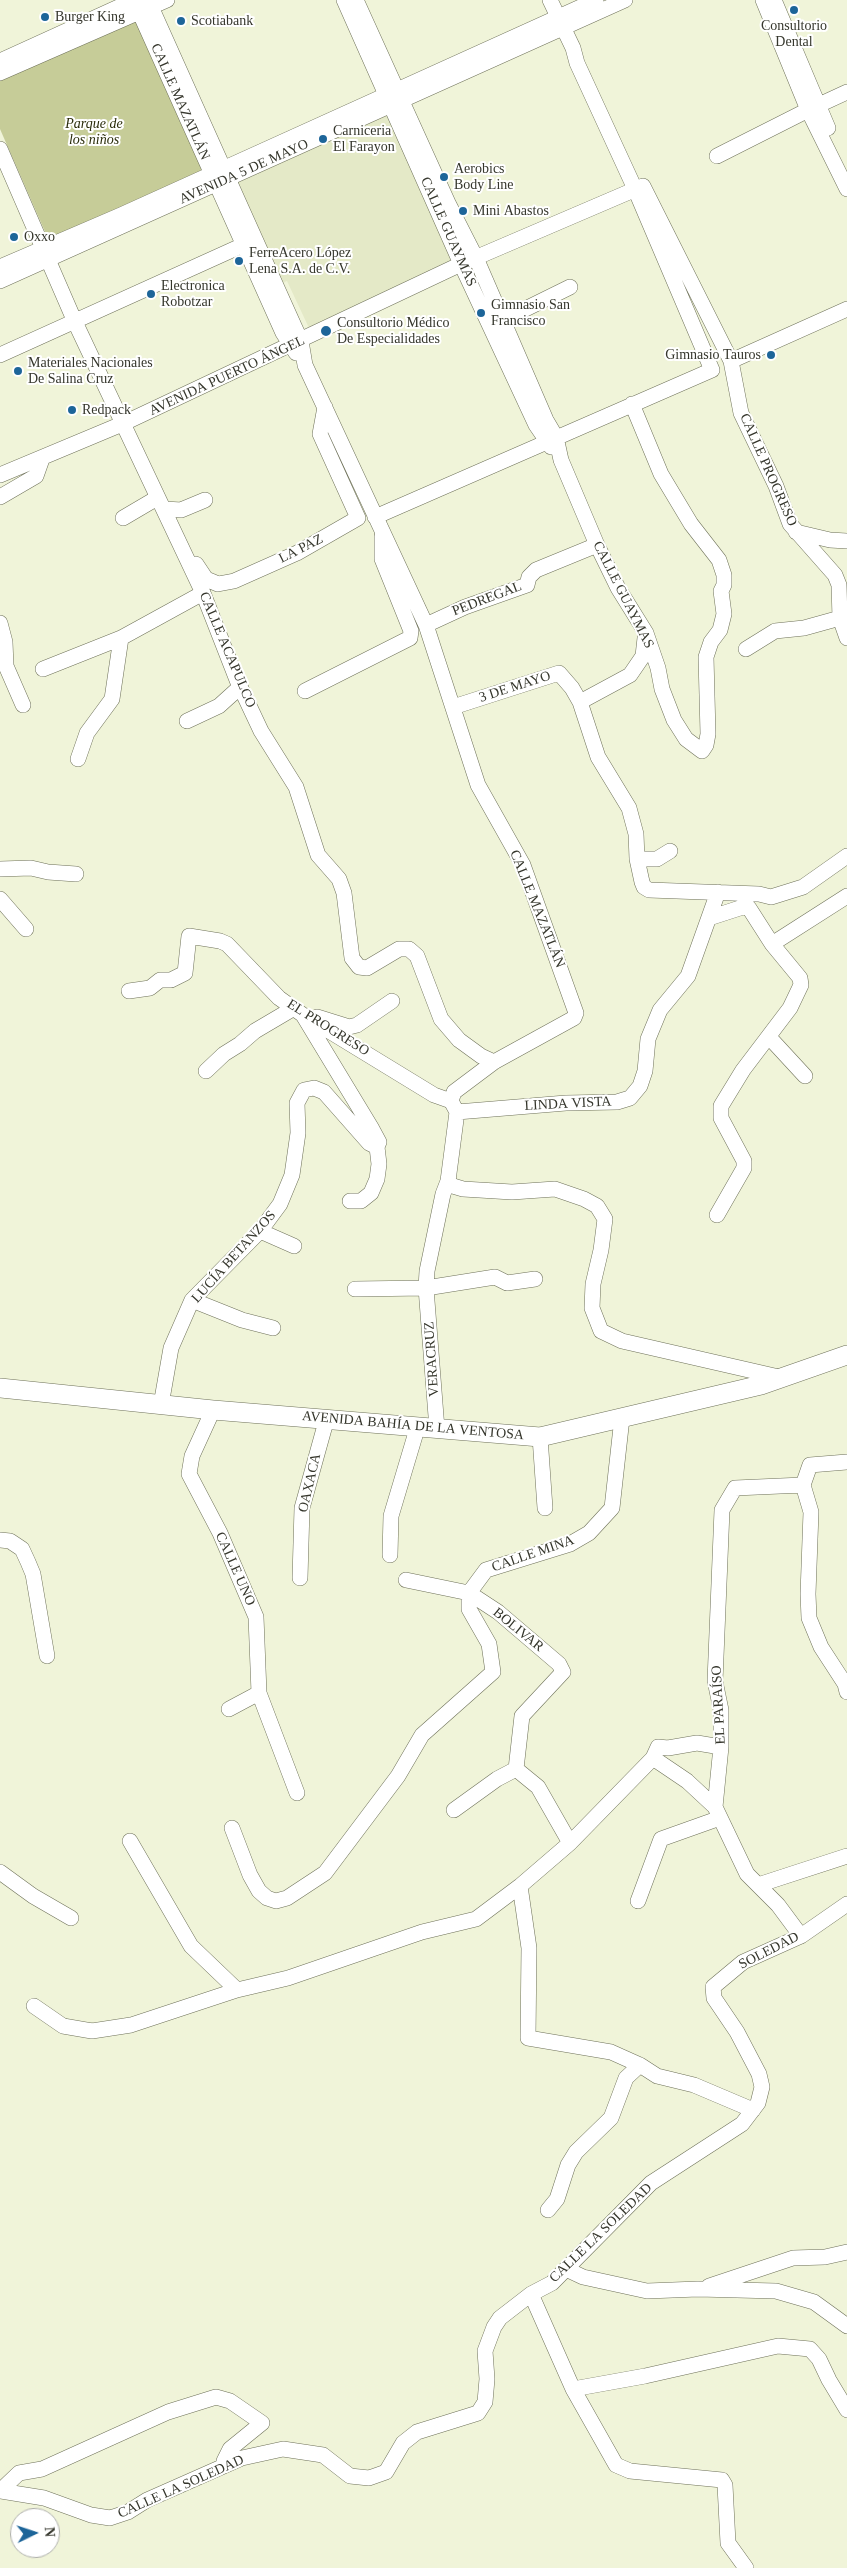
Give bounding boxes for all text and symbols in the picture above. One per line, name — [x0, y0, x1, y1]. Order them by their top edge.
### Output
marker: Consultorio Dental — [788, 4, 800, 16]
place label: Burger King — [55, 9, 125, 25]
marker: Burger King — [39, 11, 51, 23]
place label: Scotiabank — [191, 13, 253, 29]
marker: Scotiabank — [175, 15, 187, 27]
place label: Consultorio Dental — [761, 18, 827, 50]
street label: CALLE MAZATLÁN — [147, 41, 213, 163]
park label: Parque de los niños — [65, 116, 123, 148]
place label: Carniceria El Farayon — [333, 123, 395, 156]
marker: Carniceria El Farayon — [317, 133, 329, 145]
street label: AVENIDA 5 DE MAYO — [177, 136, 311, 208]
place label: Aerobics Body Line — [454, 161, 513, 193]
marker: Aerobics Body Line — [438, 171, 450, 183]
street label: CALLE GUAYMAS — [416, 175, 480, 289]
place label: Mini Abastos — [473, 203, 549, 219]
marker: Mini Abastos — [457, 205, 469, 217]
place label: Oxxo — [24, 229, 55, 245]
marker: Oxxo — [8, 231, 20, 243]
place label: FerreAcero López Lena S.A. de C.V. — [249, 245, 351, 278]
marker: FerreAcero López Lena S.A. de C.V. — [233, 255, 245, 267]
place label: Electronica Robotzar — [161, 278, 225, 310]
marker: Electronica Robotzar — [145, 288, 157, 300]
place label: Gimnasio San Francisco — [491, 297, 570, 330]
marker: Gimnasio San Francisco — [475, 307, 487, 319]
place label: Consultorio Médico De Especialidades — [337, 315, 449, 348]
marker: Consultorio Médico De Especialidades — [319, 324, 333, 338]
street label: AVENIDA PUERTO ÁNGEL — [147, 333, 307, 419]
place label: Gimnasio Tauros — [665, 347, 761, 363]
marker: Gimnasio Tauros — [765, 349, 777, 361]
place label: Materiales Nacionales De Salina Cruz — [28, 355, 153, 388]
marker: Materiales Nacionales De Salina Cruz — [12, 365, 24, 377]
place label: Redpack — [82, 402, 131, 418]
marker: Redpack — [66, 404, 78, 416]
street label: CALLE PROGRESO — [736, 411, 800, 529]
street label: LA PAZ — [276, 531, 326, 567]
street label: CALLE GUAYMAS — [589, 539, 657, 651]
street label: PEDREGAL — [450, 578, 524, 620]
street label: CALLE ACAPULCO — [195, 590, 259, 710]
street label: 3 DE MAYO — [477, 668, 553, 706]
street label: CALLE MAZATLÁN — [506, 848, 568, 970]
street label: EL PROGRESO — [284, 996, 372, 1060]
street label: LINDA VISTA — [524, 1093, 612, 1115]
street label: LUCÍA BETANZOS — [188, 1207, 280, 1307]
street label: VERACRUZ — [421, 1321, 443, 1397]
street label: AVENIDA BAHÍA DE LA VENTOSA — [301, 1408, 525, 1444]
street label: OAXACA — [295, 1452, 325, 1514]
street label: CALLE UNO — [211, 1530, 259, 1608]
street label: CALLE MINA — [490, 1532, 576, 1576]
street label: BOLIVAR — [489, 1604, 547, 1656]
street label: EL PARAÍSO — [709, 1665, 729, 1745]
street label: SOLEDAD — [736, 1929, 802, 1973]
street label: CALLE LA SOLEDAD — [546, 2180, 656, 2286]
street label: CALLE LA SOLEDAD — [115, 2452, 247, 2522]
north arrow — [10, 2508, 60, 2558]
text: N — [42, 2526, 57, 2538]

